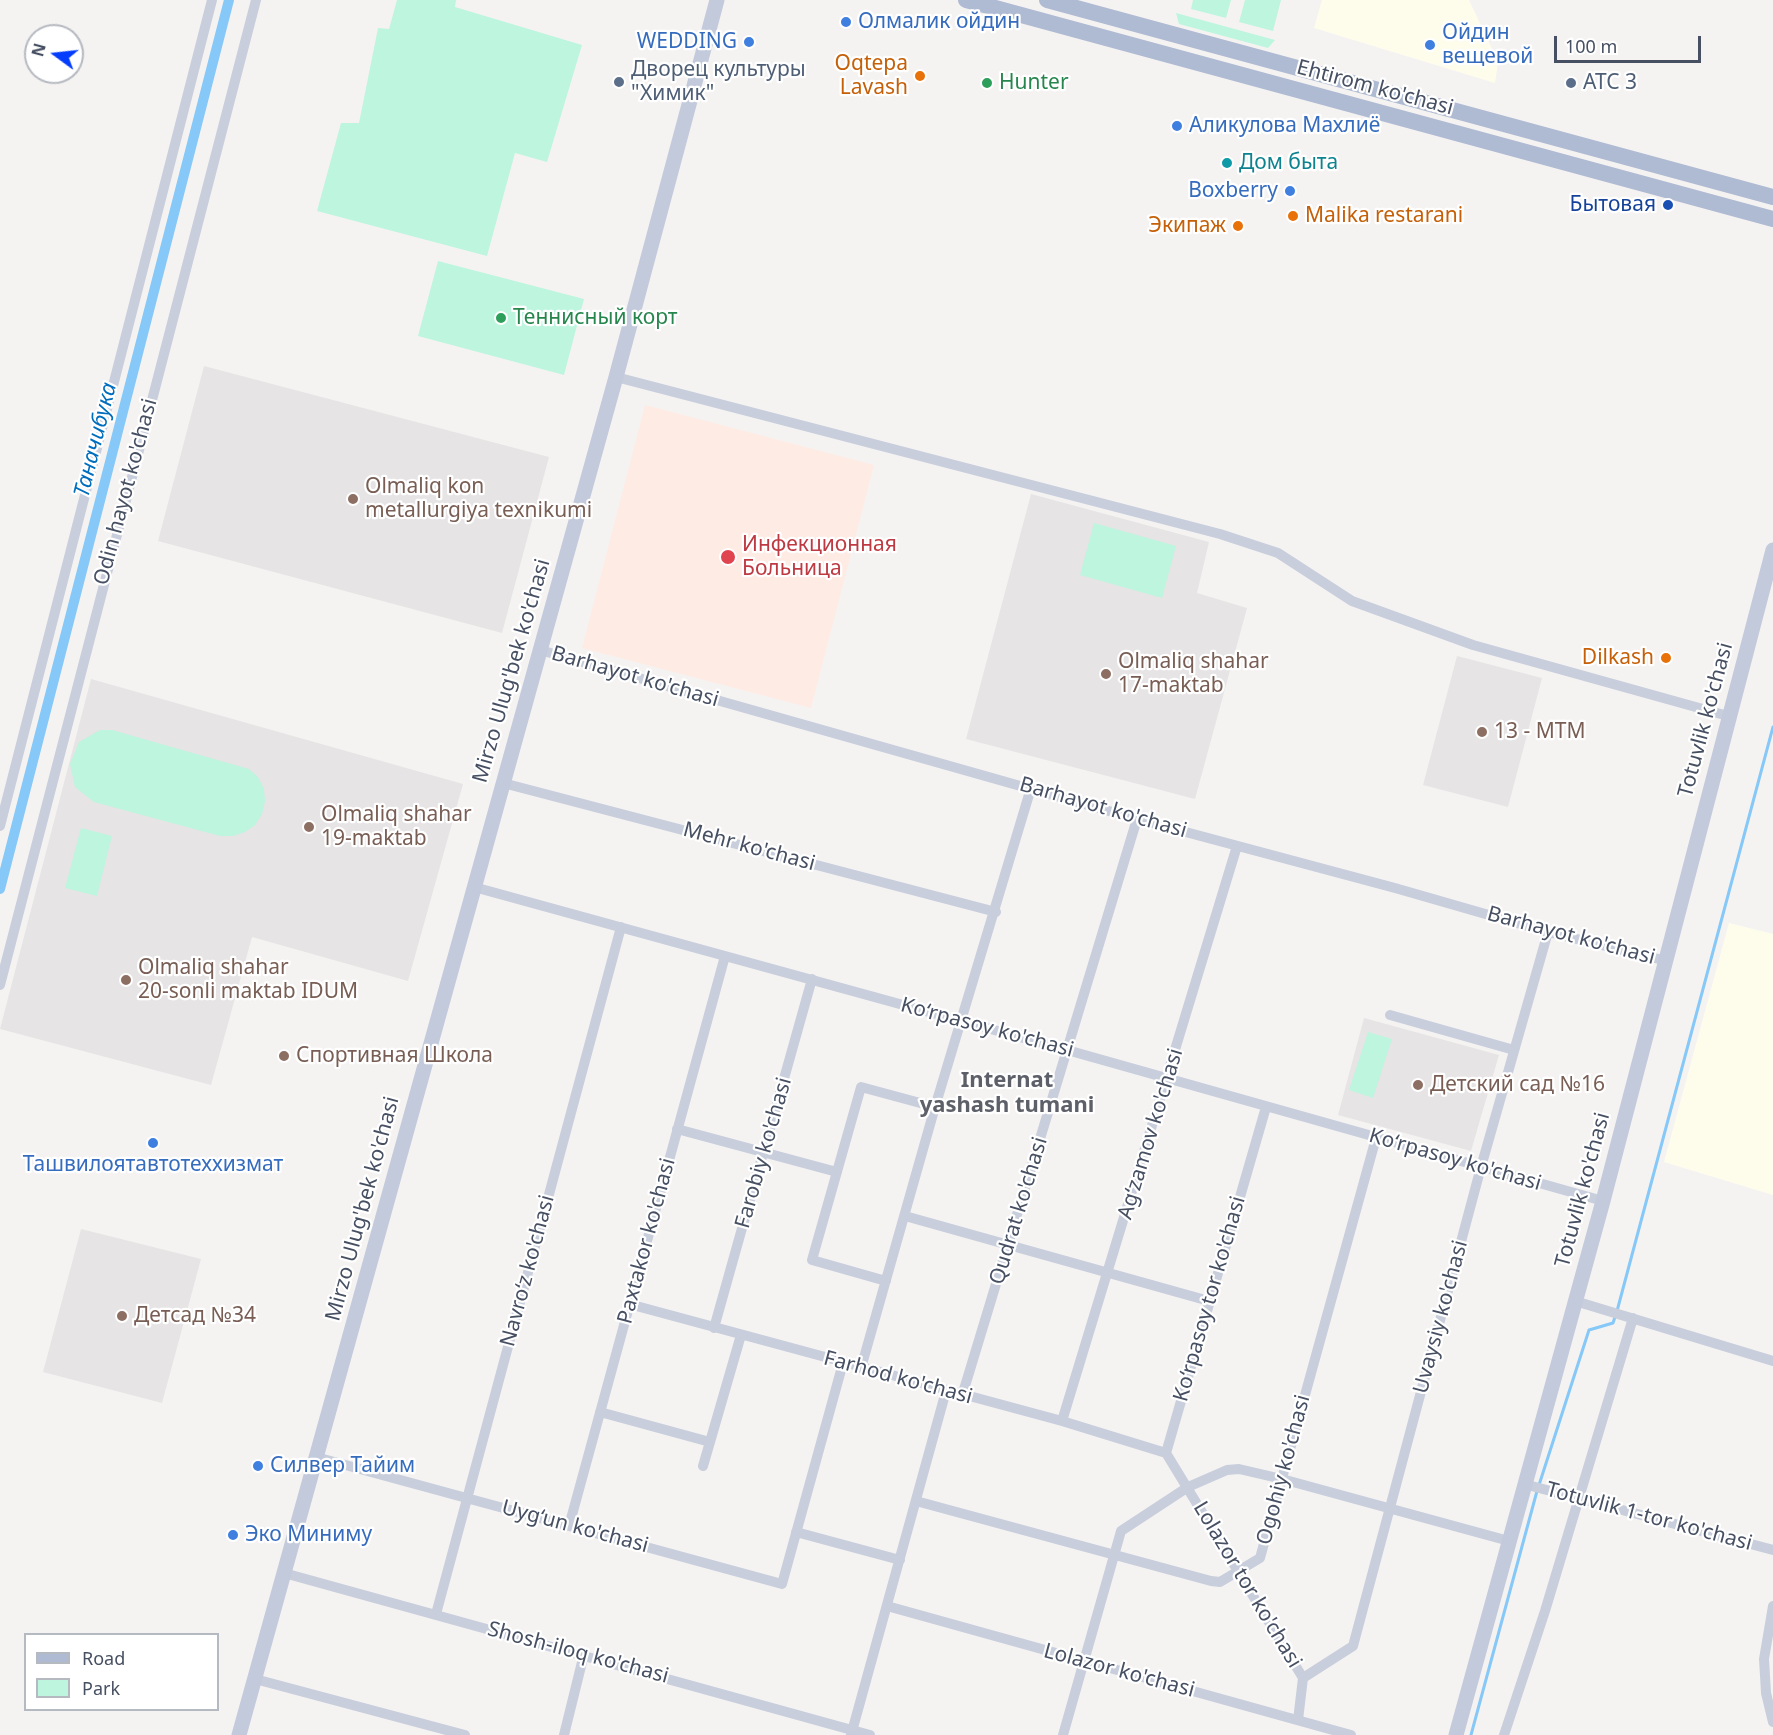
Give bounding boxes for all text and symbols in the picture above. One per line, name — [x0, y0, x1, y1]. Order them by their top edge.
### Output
place label: Олмалик ойдин — [858, 9, 1020, 35]
marker: Олмалик ойдин — [839, 15, 853, 29]
place label: Ойдин вещевой — [1442, 20, 1533, 70]
north arrow — [24, 24, 84, 84]
scale bar — [1557, 24, 1704, 62]
place label: WEDDING — [637, 29, 737, 55]
text: 100 m — [1565, 34, 1617, 58]
marker: WEDDING — [742, 35, 756, 49]
marker: Ойдин вещевой — [1423, 38, 1437, 52]
text: N — [26, 41, 51, 59]
place label: Oqtepa Lavash — [835, 51, 908, 101]
street label: Ehtirom ko'chasi — [1294, 55, 1456, 121]
place label: Дворец культуры "Химик" — [631, 57, 806, 107]
marker: Oqtepa Lavash — [913, 69, 927, 83]
place label: Hunter — [999, 70, 1069, 96]
place label: АТС 3 — [1583, 70, 1637, 96]
marker: Дворец культуры "Химик" — [612, 75, 626, 89]
marker: Hunter — [980, 76, 994, 90]
marker: АТС 3 — [1564, 76, 1578, 90]
place label: Аликулова Махлиё — [1189, 113, 1380, 139]
marker: Аликулова Махлиё — [1170, 119, 1184, 133]
place label: Дом быта — [1239, 150, 1338, 176]
marker: Дом быта — [1220, 156, 1234, 170]
place label: Boxberry — [1188, 178, 1278, 204]
marker: Boxberry — [1283, 184, 1297, 198]
place label: Бытовая — [1570, 192, 1656, 218]
marker: Бытовая — [1661, 198, 1675, 212]
place label: Malika restarani — [1305, 203, 1463, 229]
marker: Malika restarani — [1286, 209, 1300, 223]
place label: Экипаж — [1148, 213, 1226, 239]
marker: Экипаж — [1231, 219, 1245, 233]
place label: Теннисный корт — [513, 305, 677, 331]
marker: Теннисный корт — [494, 311, 508, 325]
water label: Таначибука — [69, 380, 123, 500]
street label: Odin hayot ko'chasi — [89, 396, 163, 588]
place label: Olmaliq kon metallurgiya texnikumi — [365, 474, 592, 524]
marker: Olmaliq kon metallurgiya texnikumi — [346, 492, 360, 506]
place label: Инфекционная Больница — [742, 532, 897, 582]
marker: Инфекционная Больница — [719, 548, 737, 566]
street label: Mirzo Ulug'bek ko'chasi — [468, 556, 556, 786]
street label: Totuvlik ko'chasi — [1673, 640, 1739, 800]
street label: Barhayot ko'chasi — [548, 641, 722, 713]
place label: Dilkash — [1582, 645, 1654, 671]
place label: Olmaliq shahar 17-maktab — [1118, 649, 1269, 699]
marker: Dilkash — [1659, 651, 1673, 665]
marker: Olmaliq shahar 17-maktab — [1099, 667, 1113, 681]
place label: 13 - MTM — [1494, 719, 1585, 745]
marker: 13 - MTM — [1475, 725, 1489, 739]
street label: Barhayot ko'chasi — [1016, 772, 1190, 844]
place label: Olmaliq shahar 19-maktab — [321, 802, 472, 852]
street label: Mehr ko'chasi — [680, 817, 818, 877]
marker: Olmaliq shahar 19-maktab — [302, 820, 316, 834]
street label: Barhayot ko'chasi — [1484, 901, 1658, 971]
place label: Olmaliq shahar 20-sonli maktab IDUM — [138, 955, 358, 1005]
marker: Olmaliq shahar 20-sonli maktab IDUM — [119, 973, 133, 987]
street label: Ko‘rpasoy ko'chasi — [898, 993, 1076, 1063]
place label: Спортивная Школа — [296, 1043, 493, 1069]
street label: Ag‘zamov ko'chasi — [1113, 1046, 1189, 1222]
marker: Спортивная Школа — [277, 1049, 291, 1063]
district label: Internat yashash tumani — [920, 1068, 1094, 1120]
place label: Детский сад №16 — [1430, 1072, 1605, 1098]
street label: Farobiy ko'chasi — [730, 1075, 798, 1231]
marker: Детский сад №16 — [1411, 1078, 1425, 1092]
street label: Mirzo Ulug'bek ko'chasi — [321, 1094, 405, 1324]
street label: Totuvlik ko'chasi — [1550, 1110, 1616, 1270]
street label: Ko‘rpasoy ko'chasi — [1366, 1123, 1544, 1197]
street label: Qudrat ko'chasi — [985, 1134, 1053, 1288]
marker: Ташвилоятавтотеххизмат — [146, 1136, 160, 1150]
place label: Ташвилоятавтотеххизмат — [23, 1152, 283, 1178]
street label: Paxtakor ko'chasi — [613, 1155, 681, 1327]
street label: Navro‘z ko'chasi — [496, 1192, 560, 1350]
street label: Ko‘rpasoy tor ko'chasi — [1169, 1193, 1251, 1405]
street label: Uvaysiy ko'chasi — [1408, 1238, 1474, 1396]
place label: Детсад №34 — [134, 1303, 256, 1329]
marker: Детсад №34 — [115, 1309, 129, 1323]
street label: Farhod ko'chasi — [821, 1346, 975, 1410]
street label: Ogohiy ko'chasi — [1252, 1392, 1316, 1548]
place label: Силвер Тайим — [270, 1453, 415, 1479]
marker: Силвер Тайим — [251, 1459, 265, 1473]
street label: Totuvlik 1-tor ko'chasi — [1543, 1477, 1755, 1557]
street label: Uyg‘un ko'chasi — [499, 1495, 651, 1559]
street label: Lolazor tor ko'chasi — [1187, 1497, 1307, 1673]
place label: Эко Миниму — [245, 1522, 372, 1548]
marker: Эко Миниму — [226, 1528, 240, 1542]
street label: Shosh-iloq ko'chasi — [485, 1617, 671, 1689]
legend — [24, 1633, 219, 1711]
street label: Lolazor ko'chasi — [1041, 1639, 1197, 1703]
text: Road — [82, 1646, 125, 1670]
text: Park — [82, 1676, 120, 1700]

